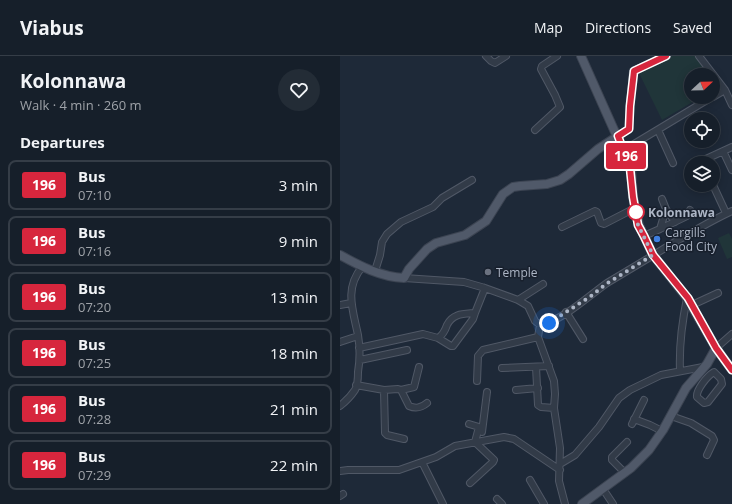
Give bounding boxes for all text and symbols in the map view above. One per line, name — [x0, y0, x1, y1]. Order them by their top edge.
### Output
text: Viabus — [20, 15, 84, 41]
text: Map — [534, 18, 563, 37]
text: Directions — [585, 18, 651, 37]
text: Saved — [673, 18, 712, 37]
text: Kolonnawa — [20, 68, 126, 94]
north arrow — [684, 68, 720, 104]
map controls — [684, 68, 720, 192]
button: heart — [278, 69, 320, 111]
text: Walk · 4 min · 260 m — [20, 96, 142, 114]
button: locate — [684, 112, 720, 148]
text: Departures — [20, 132, 105, 152]
line badge: 196 — [603, 143, 649, 169]
text: 196 — [614, 146, 638, 165]
button: layers — [684, 156, 720, 192]
text: Bus — [78, 166, 105, 186]
text: 196 — [32, 175, 56, 194]
text: 3 min — [279, 175, 318, 195]
text: 07:10 — [78, 186, 111, 204]
marker: Kolonnawa — [627, 203, 645, 221]
place label: Kolonnawa — [648, 204, 715, 221]
text: Bus — [78, 222, 105, 242]
place label: Cargills Food City — [665, 224, 718, 255]
text: 196 — [32, 231, 56, 250]
text: 9 min — [279, 231, 318, 251]
marker: Cargills Food City — [652, 234, 662, 244]
text: 07:16 — [78, 242, 111, 260]
place label: Temple — [496, 264, 538, 281]
marker: Temple — [483, 267, 493, 277]
text: Bus — [78, 278, 105, 298]
text: 196 — [32, 287, 56, 306]
text: 13 min — [270, 287, 318, 307]
text: 07:20 — [78, 298, 111, 316]
your location — [539, 313, 559, 333]
text: Bus — [78, 334, 105, 354]
text: 196 — [32, 343, 56, 362]
text: 18 min — [270, 343, 318, 363]
text: 07:25 — [78, 354, 111, 372]
text: Bus — [78, 390, 105, 410]
text: 196 — [32, 399, 56, 418]
text: 21 min — [270, 399, 318, 419]
text: 07:28 — [78, 410, 111, 428]
text: Bus — [78, 446, 105, 466]
text: 196 — [32, 455, 56, 474]
text: 22 min — [270, 455, 318, 475]
text: 07:29 — [78, 466, 111, 484]

